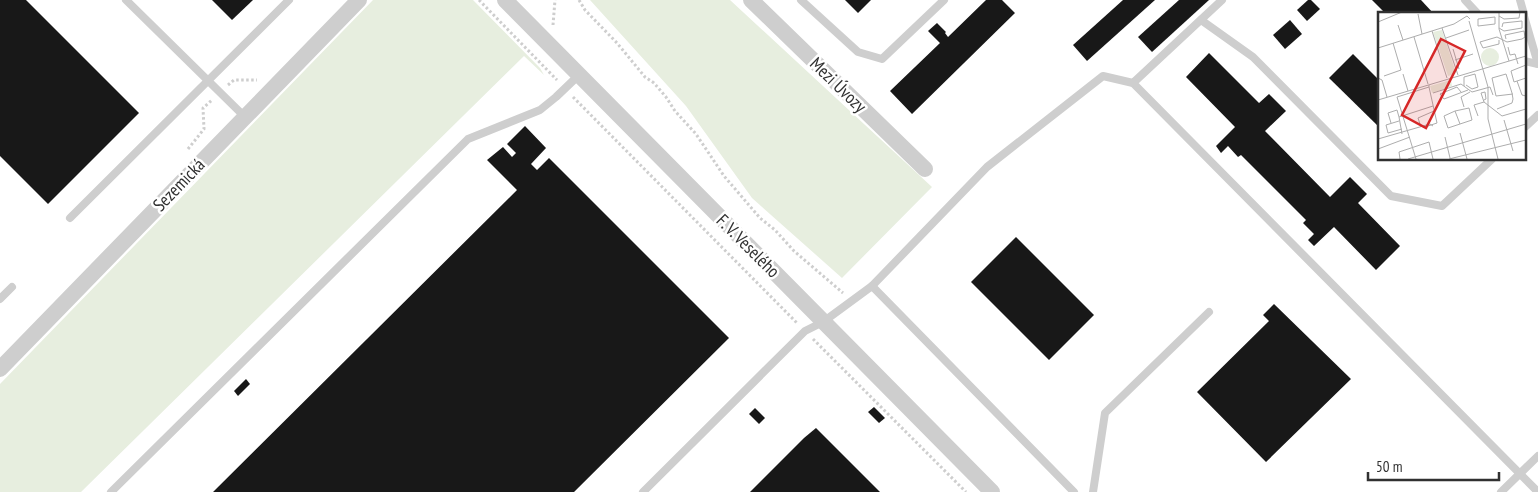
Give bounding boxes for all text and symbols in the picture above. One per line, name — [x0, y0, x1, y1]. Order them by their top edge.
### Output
inset map — [1378, 12, 1526, 160]
street label: Mezi Úvozy — [805, 52, 872, 117]
street label: Sezemická — [148, 153, 209, 216]
street label: F. V. Veselého — [712, 209, 785, 283]
scale bar — [1368, 450, 1499, 482]
text: 50 m — [1376, 457, 1402, 476]

